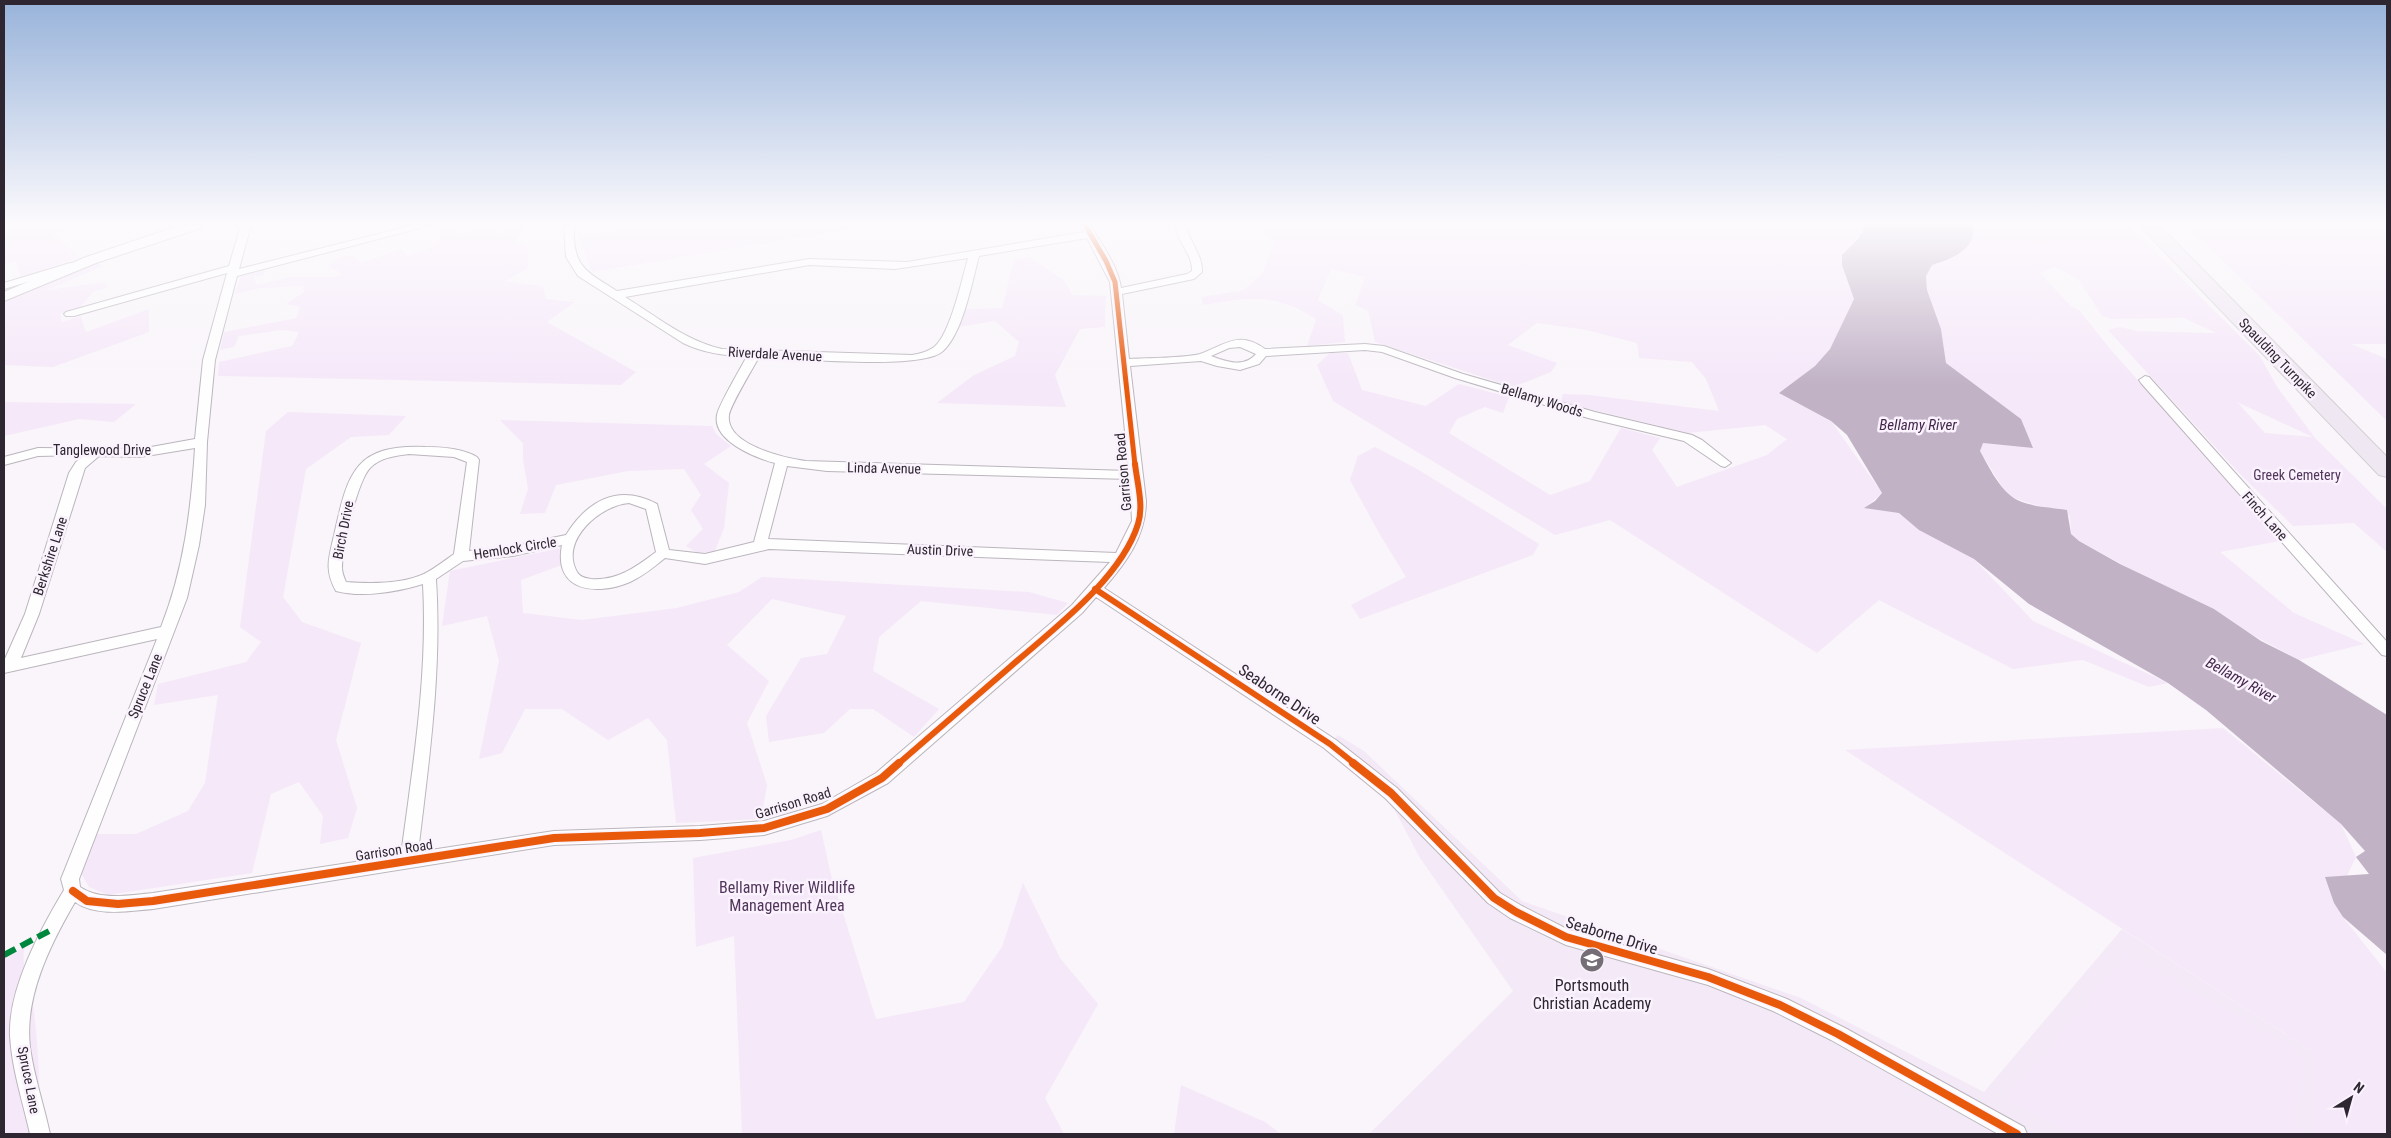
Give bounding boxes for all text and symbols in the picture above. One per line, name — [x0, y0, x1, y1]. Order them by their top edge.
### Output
street label: Spaulding Turnpike — [2236, 315, 2321, 402]
street label: Riverdale Avenue — [728, 344, 823, 364]
street label: Bellamy Woods — [1499, 380, 1585, 420]
water label: Bellamy River — [1879, 416, 1957, 434]
street label: Garrison Road — [1112, 432, 1134, 512]
street label: Tanglewood Drive — [53, 442, 151, 458]
street label: Linda Avenue — [847, 459, 921, 477]
park label: Greek Cemetery — [2253, 467, 2341, 483]
street label: Finch Lane — [2239, 488, 2291, 544]
street label: Birch Drive — [329, 499, 357, 561]
street label: Berkshire Lane — [30, 514, 70, 597]
street label: Hemlock Circle — [472, 533, 558, 562]
street label: Austin Drive — [907, 541, 974, 559]
street label: Spruce Lane — [125, 651, 165, 721]
water label: Bellamy River — [2203, 653, 2280, 707]
street label: Seaborne Drive — [1235, 660, 1324, 729]
street label: Garrison Road — [753, 784, 833, 822]
street label: Garrison Road — [354, 836, 434, 864]
park label: Bellamy River Wildlife Management Area — [719, 878, 855, 915]
street label: Seaborne Drive — [1564, 912, 1660, 958]
school or university icon: Portsmouth Christian Academy — [1579, 947, 1605, 973]
place label: Portsmouth Christian Academy — [1533, 976, 1652, 1013]
street label: Spruce Lane — [15, 1045, 43, 1115]
north arrow — [2326, 1073, 2376, 1123]
text: N — [2351, 1079, 2367, 1097]

